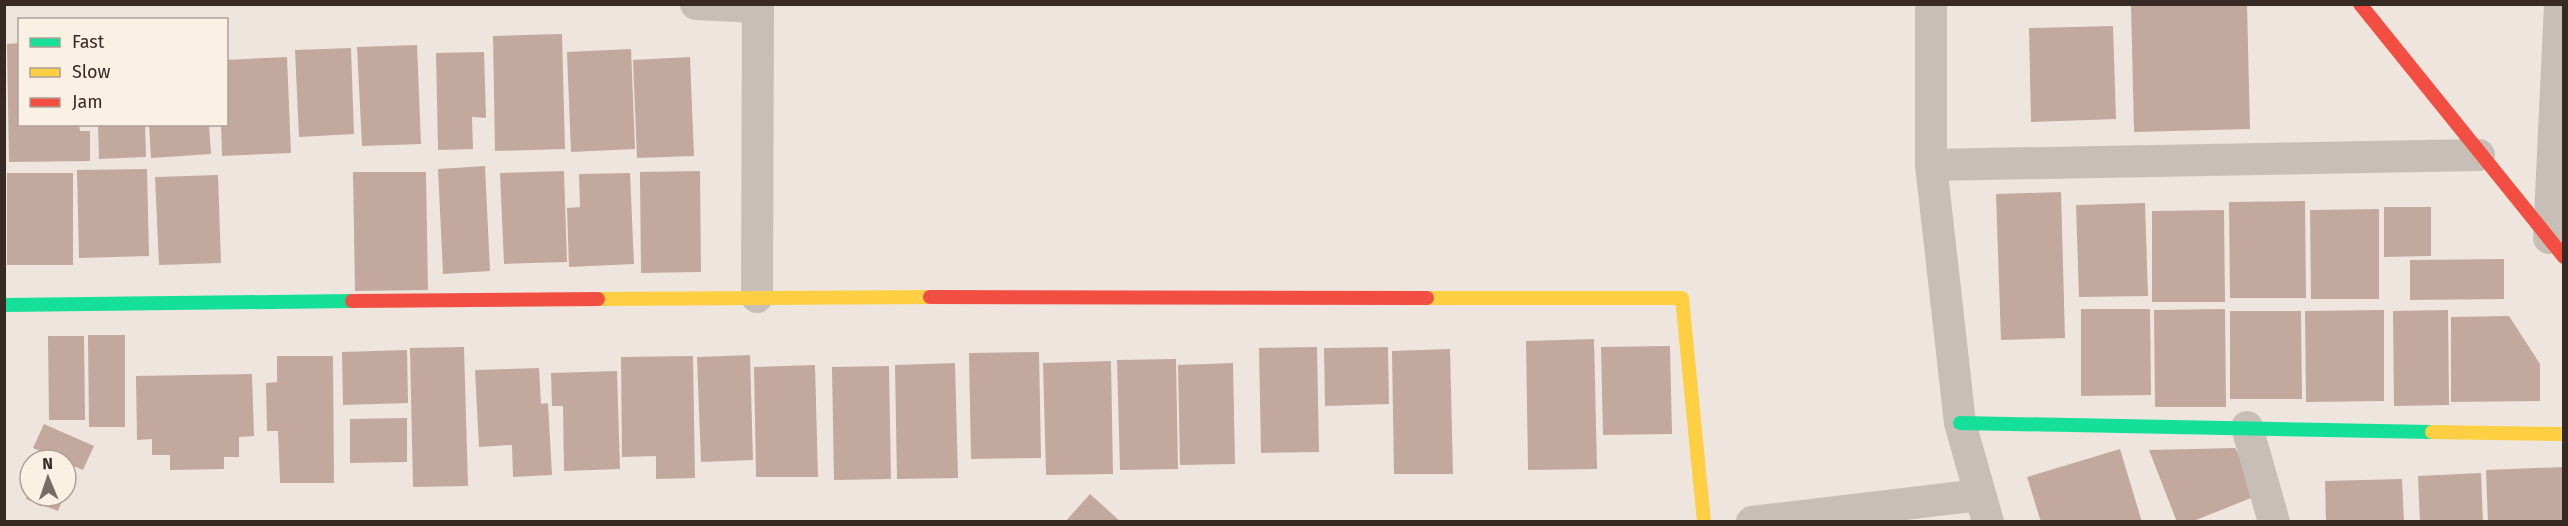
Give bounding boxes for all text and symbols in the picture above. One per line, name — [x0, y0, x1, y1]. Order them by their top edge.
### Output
legend — [18, 18, 228, 126]
text: Fast — [72, 31, 105, 53]
text: Slow — [72, 61, 111, 83]
text: Jam — [72, 91, 103, 113]
north arrow — [18, 448, 78, 508]
text: N — [42, 454, 53, 473]

